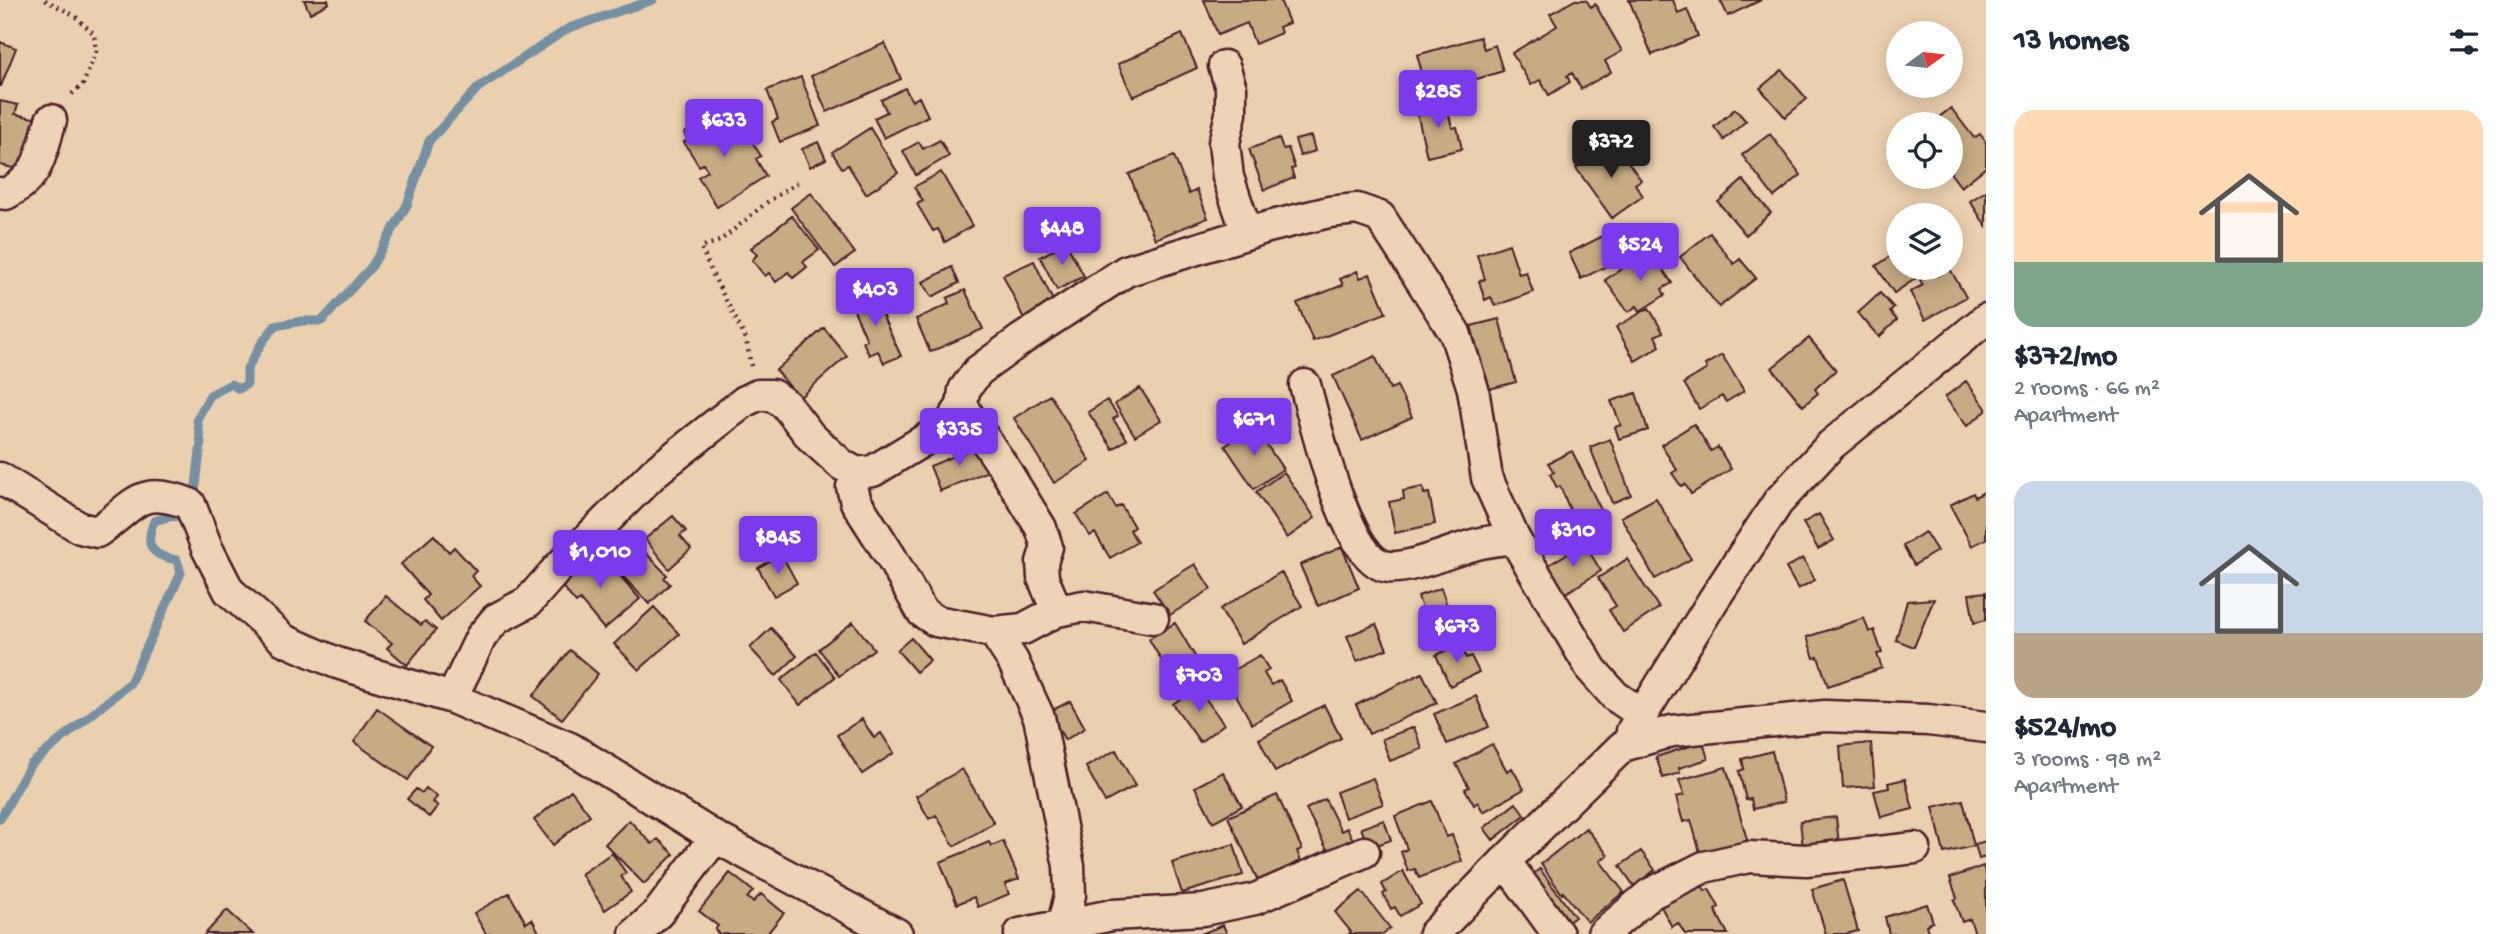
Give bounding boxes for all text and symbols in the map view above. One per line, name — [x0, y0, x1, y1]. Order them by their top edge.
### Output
north arrow — [1886, 21, 1964, 98]
map controls — [1886, 21, 1963, 280]
icon: filters — [2445, 23, 2483, 61]
text: 13 homes — [2014, 25, 2128, 60]
pin: $285 — [1397, 71, 1479, 130]
text: $285 — [1415, 79, 1461, 106]
pin: $633 — [683, 100, 765, 159]
text: $633 — [701, 108, 747, 135]
button: locate — [1886, 112, 1963, 189]
pin: $372 — [1570, 120, 1652, 180]
text: $372 — [1588, 129, 1634, 156]
icon: home — [2186, 155, 2312, 281]
button: layers — [1886, 203, 1963, 280]
pin: $448 — [1021, 208, 1103, 267]
text: $448 — [1040, 216, 1084, 243]
pin: $524 — [1599, 224, 1681, 283]
text: $524 — [1618, 232, 1662, 259]
pin: $403 — [834, 268, 916, 328]
text: $403 — [852, 277, 898, 304]
text: $372/mo — [2014, 341, 2117, 376]
text: 2 rooms · 66 m² — [2014, 376, 2160, 403]
pin: $671 — [1213, 398, 1295, 458]
text: Apartment — [2014, 403, 2118, 430]
text: $671 — [1232, 407, 1276, 434]
pin: $335 — [918, 408, 1000, 468]
text: $335 — [936, 417, 982, 444]
pin: $310 — [1532, 510, 1614, 569]
pin: $845 — [737, 516, 819, 576]
text: $310 — [1551, 518, 1595, 545]
text: $845 — [755, 525, 801, 552]
icon: home — [2186, 526, 2312, 652]
pin: $1,010 — [543, 530, 657, 590]
text: $1,010 — [569, 539, 631, 566]
pin: $673 — [1416, 606, 1498, 665]
text: $673 — [1434, 614, 1480, 641]
pin: $703 — [1158, 654, 1240, 714]
text: $703 — [1175, 663, 1223, 690]
text: $524/mo — [2014, 712, 2116, 747]
text: 3 rooms · 98 m² — [2014, 747, 2161, 774]
text: Apartment — [2014, 774, 2118, 801]

